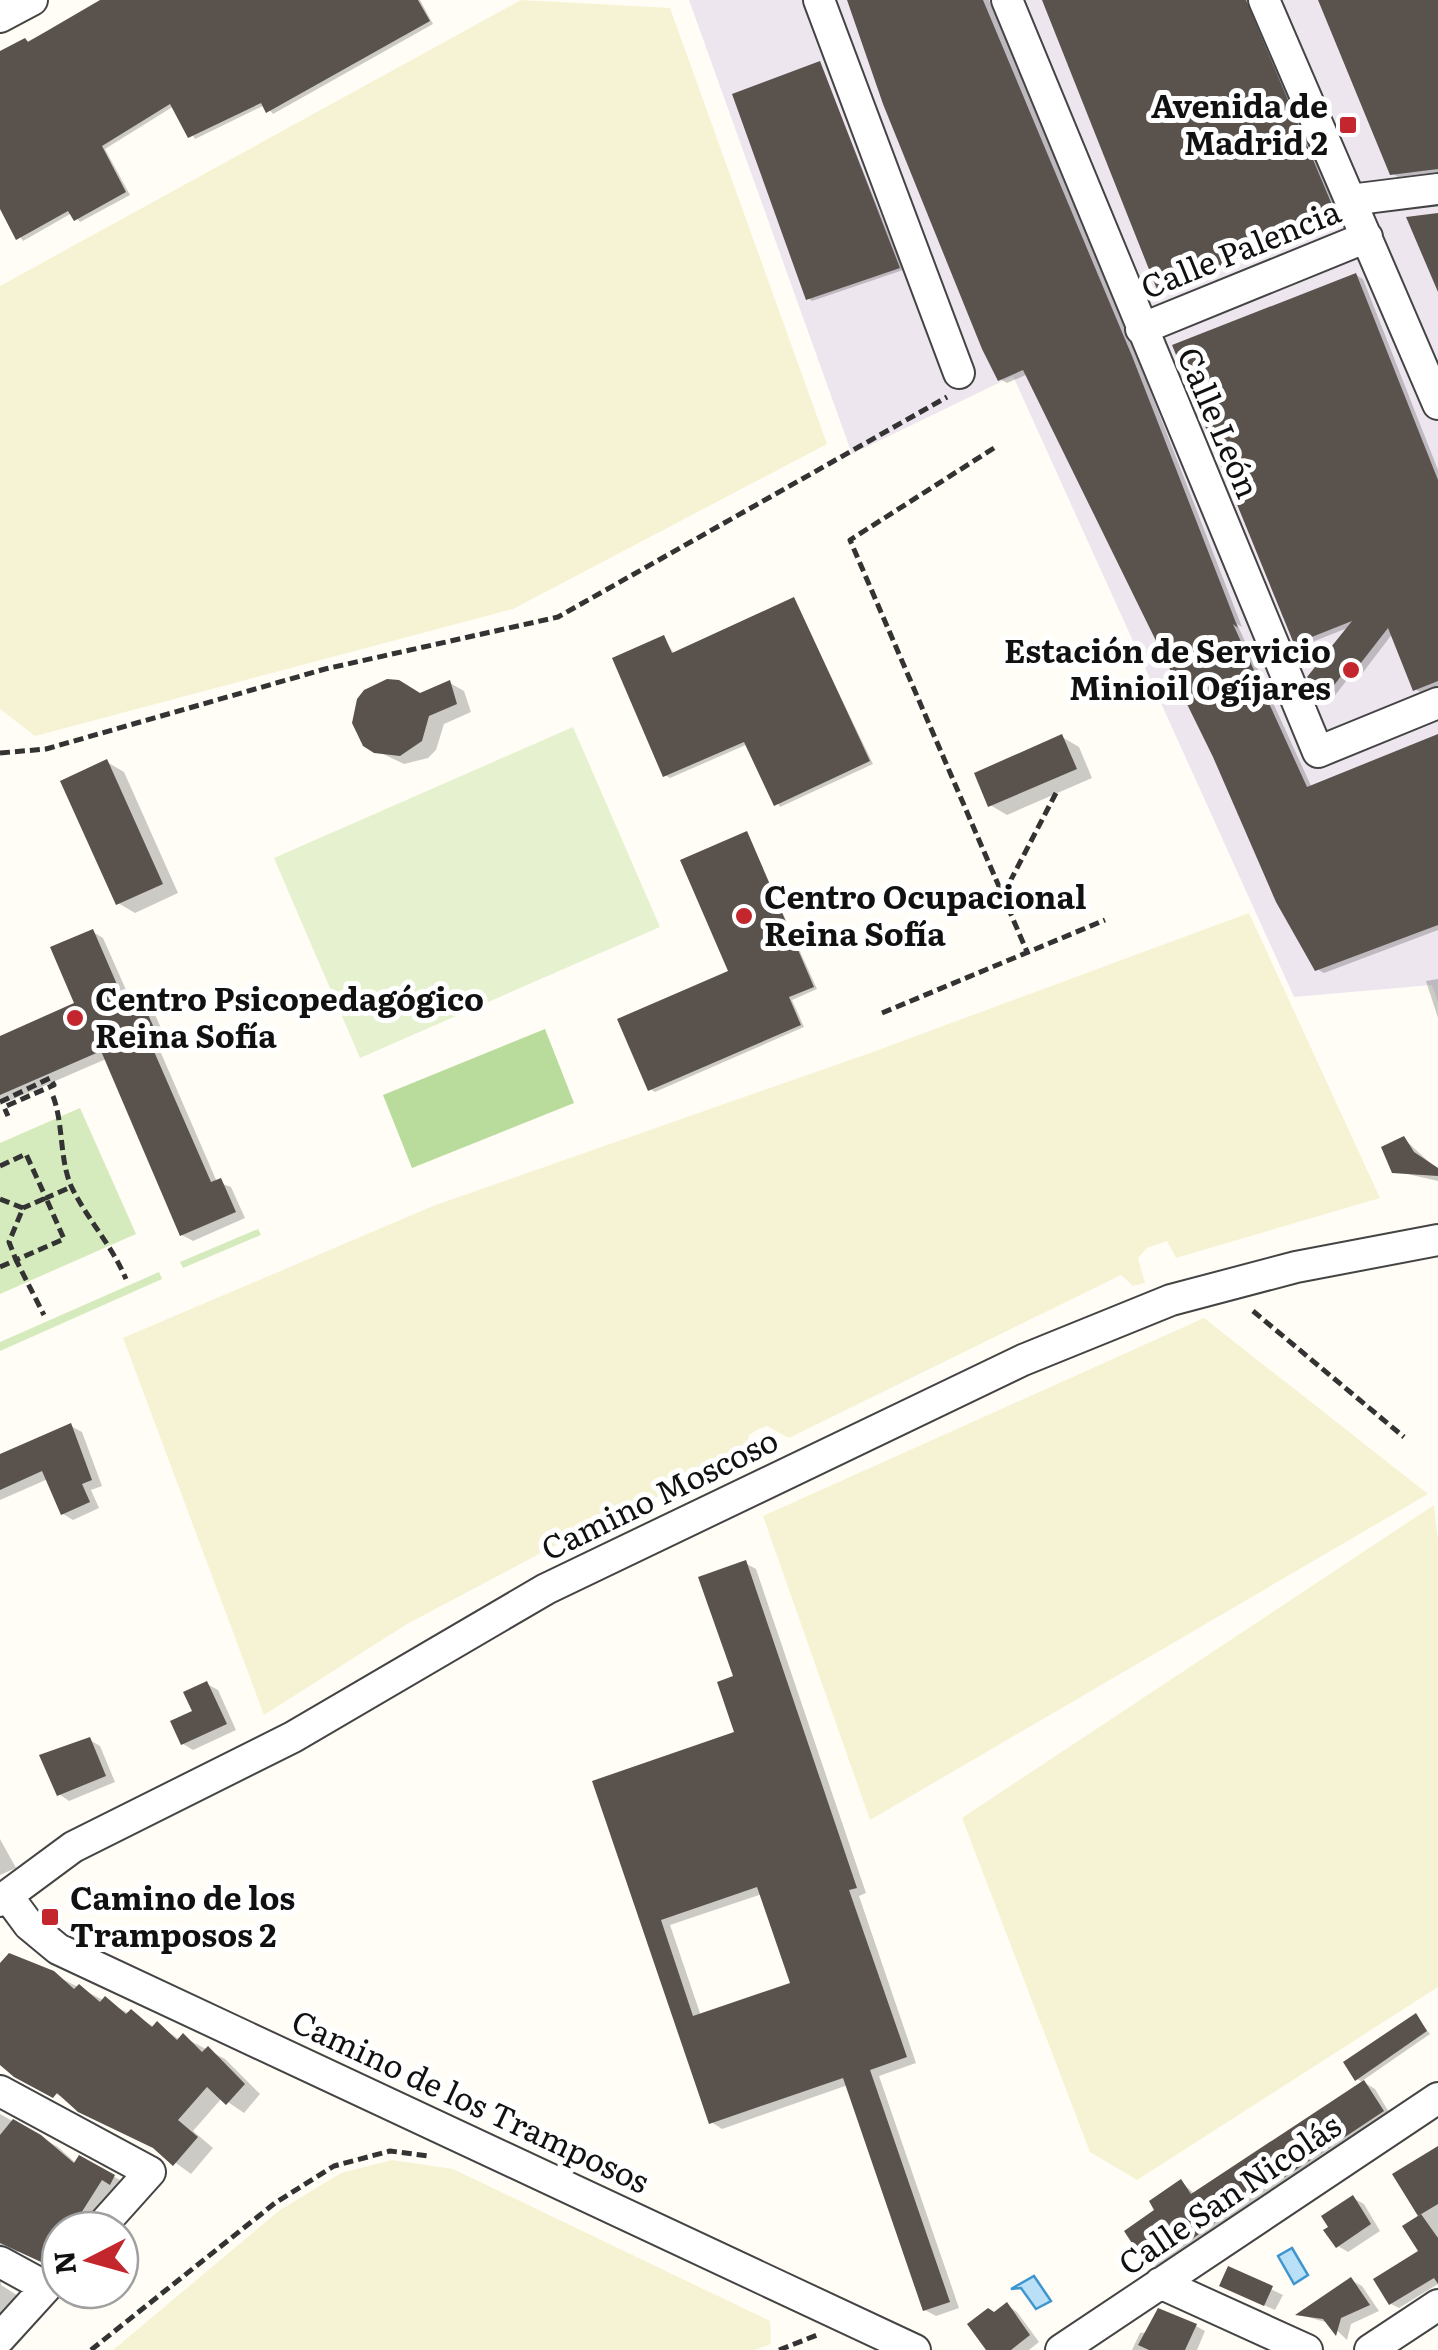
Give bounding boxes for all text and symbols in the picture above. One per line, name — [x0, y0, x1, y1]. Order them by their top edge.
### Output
place label: Avenida de Madrid 2 — [1151, 80, 1328, 165]
marker: Avenida de Madrid 2 — [1337, 114, 1359, 136]
street label: Calle Palencia — [1133, 185, 1348, 309]
street label: Calle León — [1167, 339, 1274, 505]
place label: Estación de Servicio Minioil Ogíjares — [1004, 625, 1331, 710]
marker: Estación de Servicio Minioil Ogíjares — [1340, 659, 1362, 681]
place label: Centro Ocupacional Reina Sofía — [764, 871, 1087, 956]
marker: Centro Ocupacional Reina Sofía — [733, 905, 755, 927]
place label: Centro Psicopedagógico Reina Sofía — [95, 973, 484, 1058]
marker: Centro Psicopedagógico Reina Sofía — [64, 1007, 86, 1029]
street label: Camino Moscoso — [532, 1414, 785, 1570]
place label: Camino de los Tramposos 2 — [70, 1872, 295, 1957]
marker: Camino de los Tramposos 2 — [39, 1906, 61, 1928]
street label: Camino de los Tramposos — [285, 1995, 658, 2203]
street label: Calle San Nicolás — [1107, 2100, 1349, 2285]
north arrow — [40, 2210, 140, 2310]
text: N — [41, 2249, 85, 2277]

